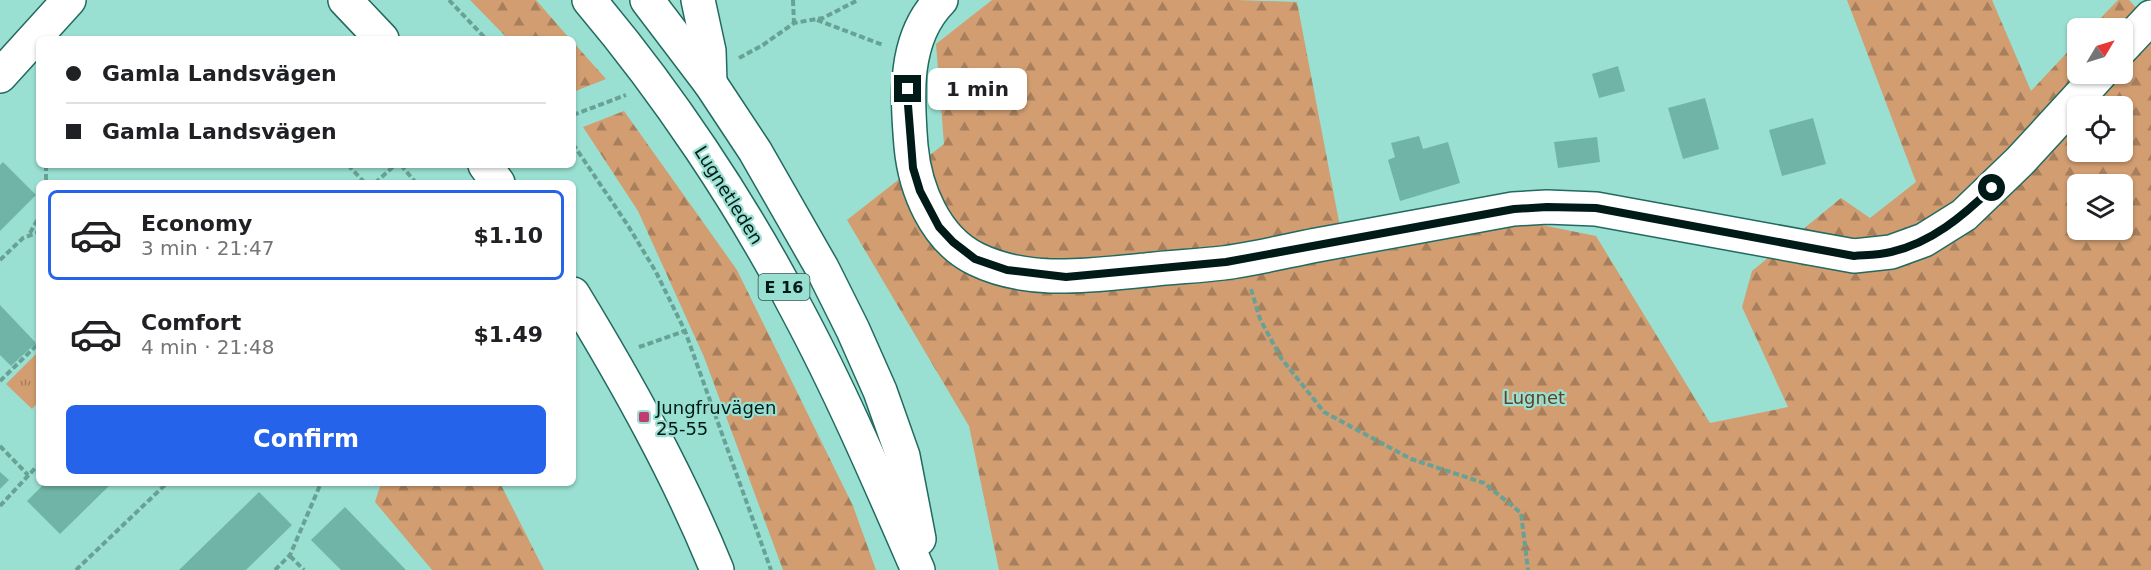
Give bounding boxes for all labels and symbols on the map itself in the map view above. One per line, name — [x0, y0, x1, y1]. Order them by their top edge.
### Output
north arrow — [2067, 18, 2133, 84]
callout: 1 min — [929, 68, 1028, 110]
route end — [894, 75, 921, 102]
street label: Lugnetleden — [690, 142, 768, 248]
route start — [1978, 174, 2005, 201]
road number: E 16 — [758, 274, 810, 300]
park label: Lugnet — [1503, 387, 1565, 408]
place label: Jungfruvägen 25-55 — [655, 397, 776, 439]
marker: Jungfruvägen 25-55 — [637, 410, 651, 424]

